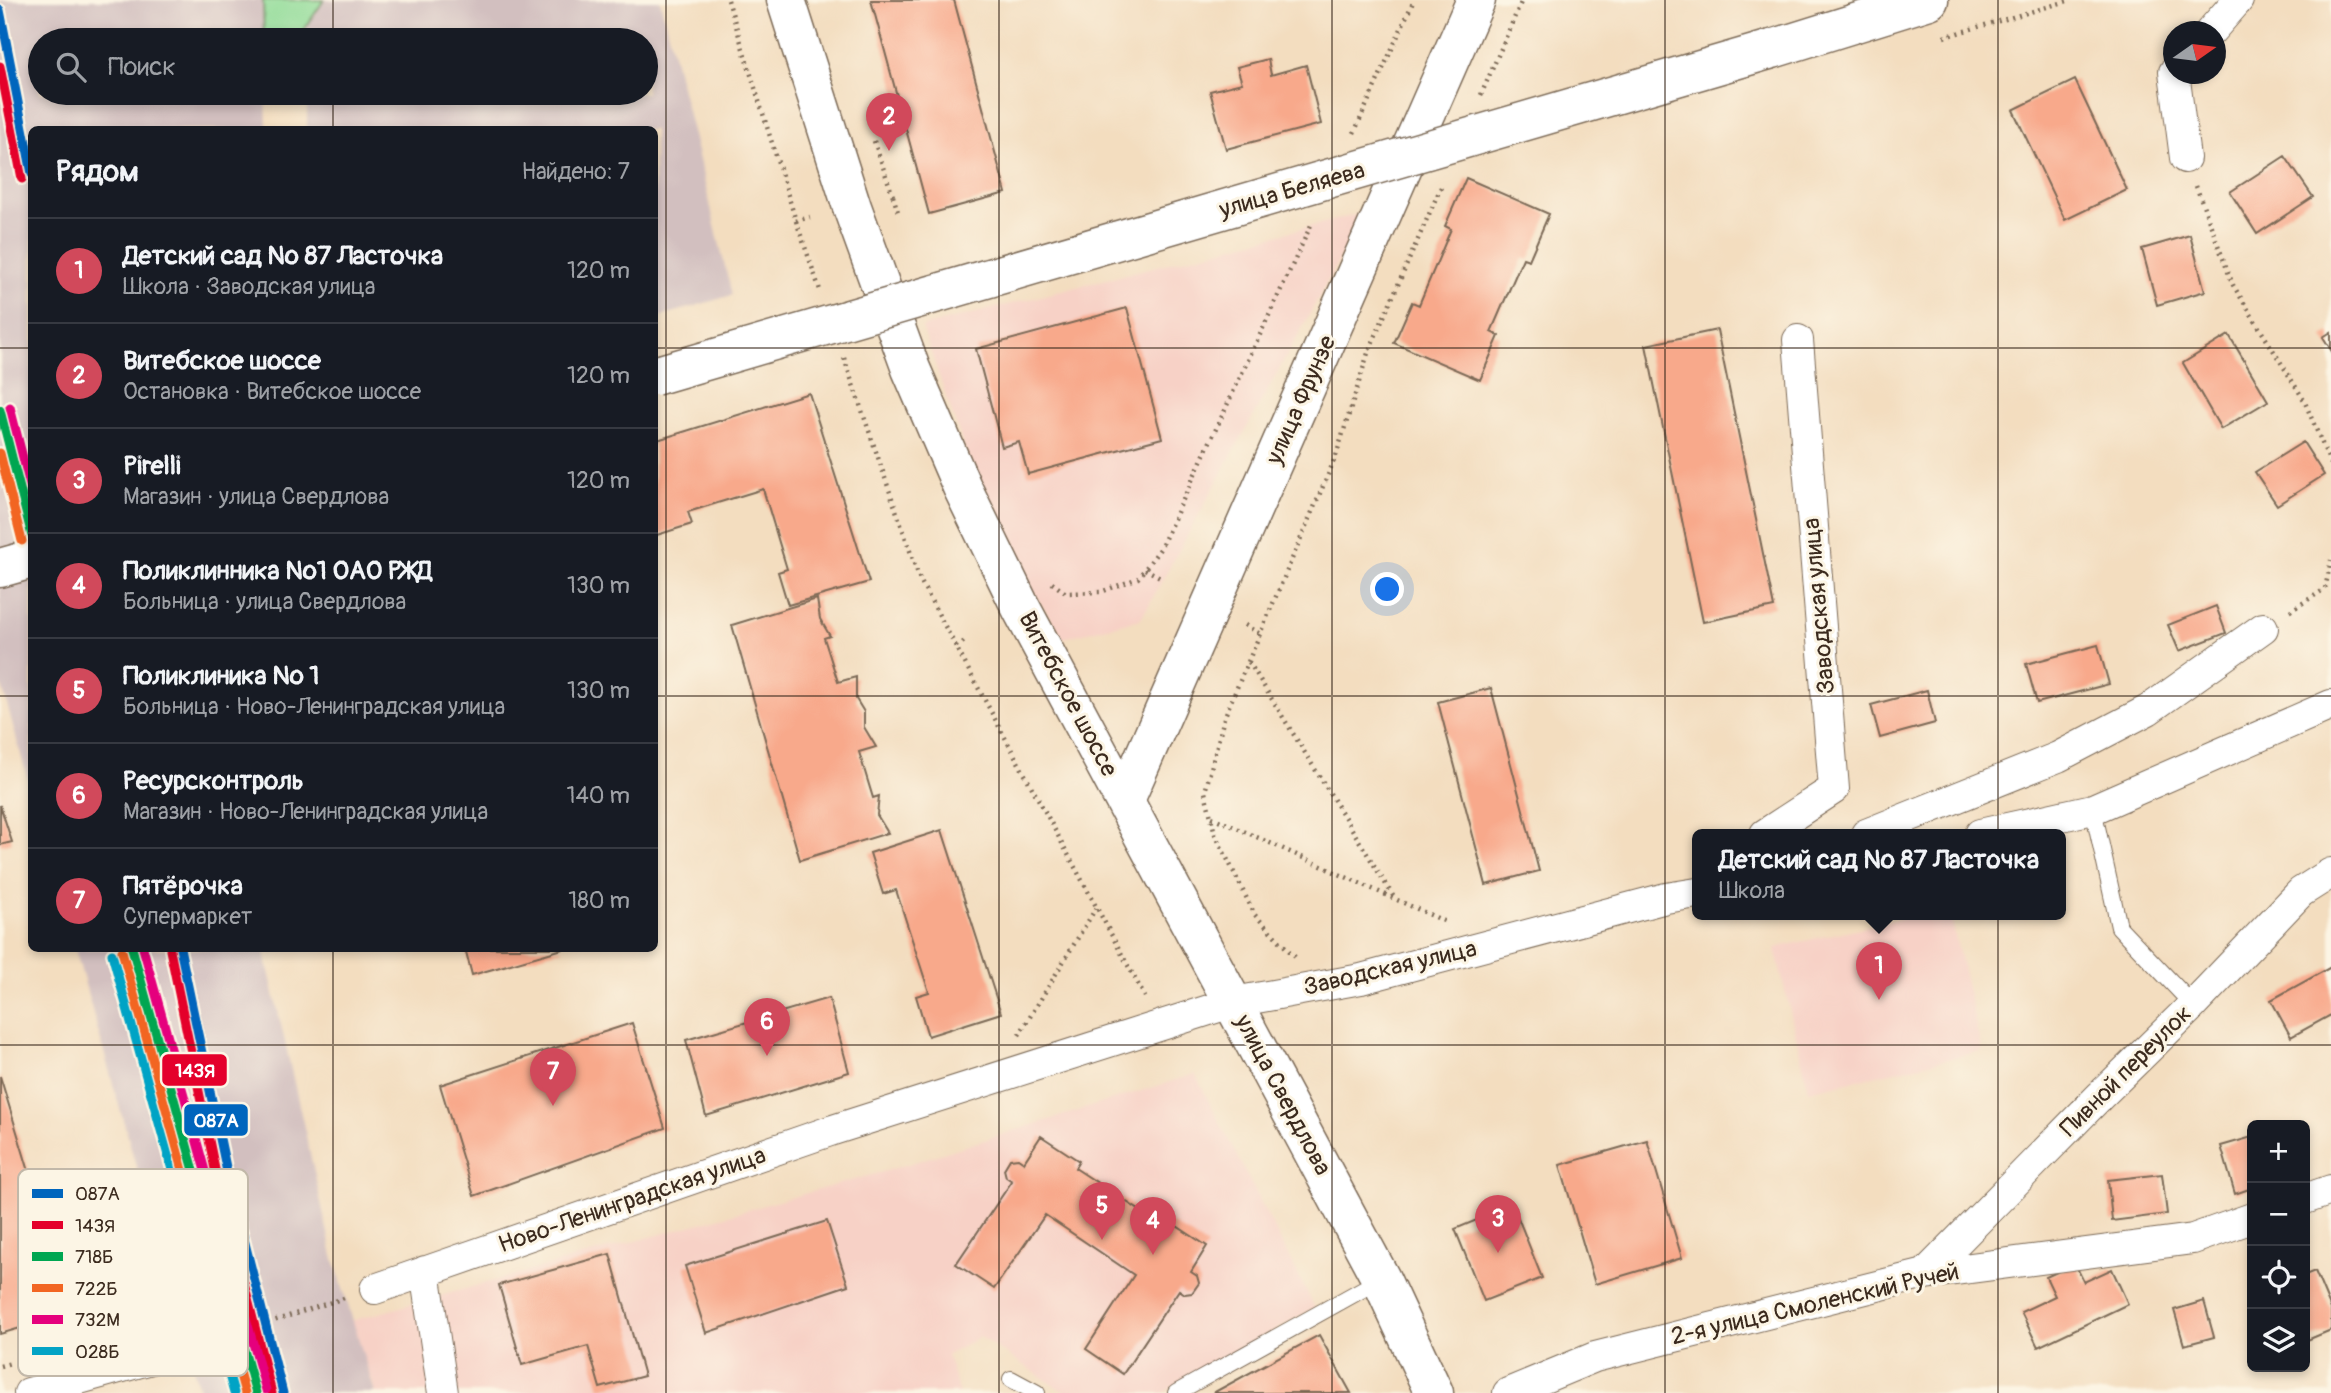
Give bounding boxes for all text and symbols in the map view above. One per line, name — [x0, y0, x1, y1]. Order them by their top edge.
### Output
north arrow — [2163, 21, 2226, 84]
search box — [28, 28, 658, 105]
icon: search — [52, 48, 90, 86]
text: Поиск — [108, 51, 176, 83]
pin: 2 — [866, 93, 912, 151]
text: Рядом — [56, 153, 139, 190]
street label: улица Беляева — [1215, 155, 1368, 225]
text: Найдено: 7 — [521, 157, 630, 186]
text: Детский сад № 87 Ласточка — [123, 240, 443, 272]
text: 1 — [75, 256, 84, 285]
text: 120 m — [567, 256, 630, 285]
text: Школа · Заводская улица — [123, 272, 376, 301]
street label: улица Фрунзе — [1259, 331, 1342, 470]
text: Витебское шоссе — [123, 345, 321, 377]
text: 2 — [73, 361, 85, 390]
text: 120 m — [567, 361, 630, 390]
text: Остановка · Витебское шоссе — [123, 377, 421, 406]
text: Pirelli — [123, 450, 181, 482]
text: 3 — [73, 466, 85, 495]
text: 120 m — [567, 466, 630, 495]
text: Магазин · улица Свердлова — [123, 482, 389, 511]
street label: Заводская улица — [1797, 517, 1841, 695]
text: Поликлинника №1 ОАО РЖД — [123, 555, 432, 587]
text: 4 — [72, 571, 86, 600]
text: 130 m — [567, 571, 630, 600]
your location — [1370, 572, 1404, 606]
text: Больница · улица Свердлова — [123, 587, 406, 616]
street label: Витебское шоссе — [1012, 607, 1124, 782]
text: Поликлиника № 1 — [123, 660, 320, 692]
text: 5 — [73, 676, 85, 705]
text: 130 m — [567, 676, 630, 705]
text: Больница · Ново-Ленинградская улица — [123, 692, 505, 721]
text: Ресурсконтроль — [123, 765, 304, 797]
text: 6 — [72, 781, 86, 810]
text: 140 m — [567, 781, 630, 810]
text: Магазин · Ново-Ленинградская улица — [123, 797, 488, 826]
popup — [1692, 829, 2066, 920]
text: Детский сад № 87 Ласточка — [1719, 844, 2039, 876]
text: Пятёрочка — [123, 870, 243, 902]
text: Школа — [1719, 876, 1785, 905]
text: 7 — [73, 886, 85, 915]
text: 180 m — [568, 886, 630, 915]
text: Супермаркет — [123, 902, 252, 931]
street label: Заводская улица — [1301, 934, 1479, 1002]
pin: 1 — [1856, 942, 1902, 1000]
pin: 6 — [744, 998, 790, 1056]
street label: Пивной переулок — [2054, 999, 2198, 1143]
street label: улица Свердлова — [1228, 1009, 1337, 1180]
pin: 7 — [530, 1048, 576, 1106]
line badge: 143Я — [161, 1053, 228, 1087]
text: 143Я — [175, 1059, 215, 1083]
line badge: 087А — [183, 1103, 249, 1137]
text: 087А — [194, 1109, 239, 1133]
map controls — [2247, 1120, 2310, 1372]
button: + — [2247, 1120, 2310, 1183]
street label: Ново-Ленинградская улица — [494, 1141, 770, 1259]
legend — [18, 1169, 248, 1376]
text: 087А — [75, 1182, 120, 1206]
pin: 5 — [1079, 1182, 1125, 1240]
button: − — [2247, 1183, 2310, 1246]
pin: 3 — [1475, 1195, 1521, 1253]
pin: 4 — [1130, 1197, 1176, 1255]
text: 143Я — [75, 1214, 115, 1238]
text: 718Б — [75, 1245, 113, 1269]
button: locate — [2247, 1246, 2310, 1309]
street label: 2-я улица Смоленский Ручей — [1668, 1257, 1962, 1351]
text: 722Б — [75, 1277, 118, 1301]
text: 732М — [75, 1308, 120, 1332]
button: layers — [2247, 1309, 2310, 1372]
text: 028Б — [75, 1340, 120, 1364]

